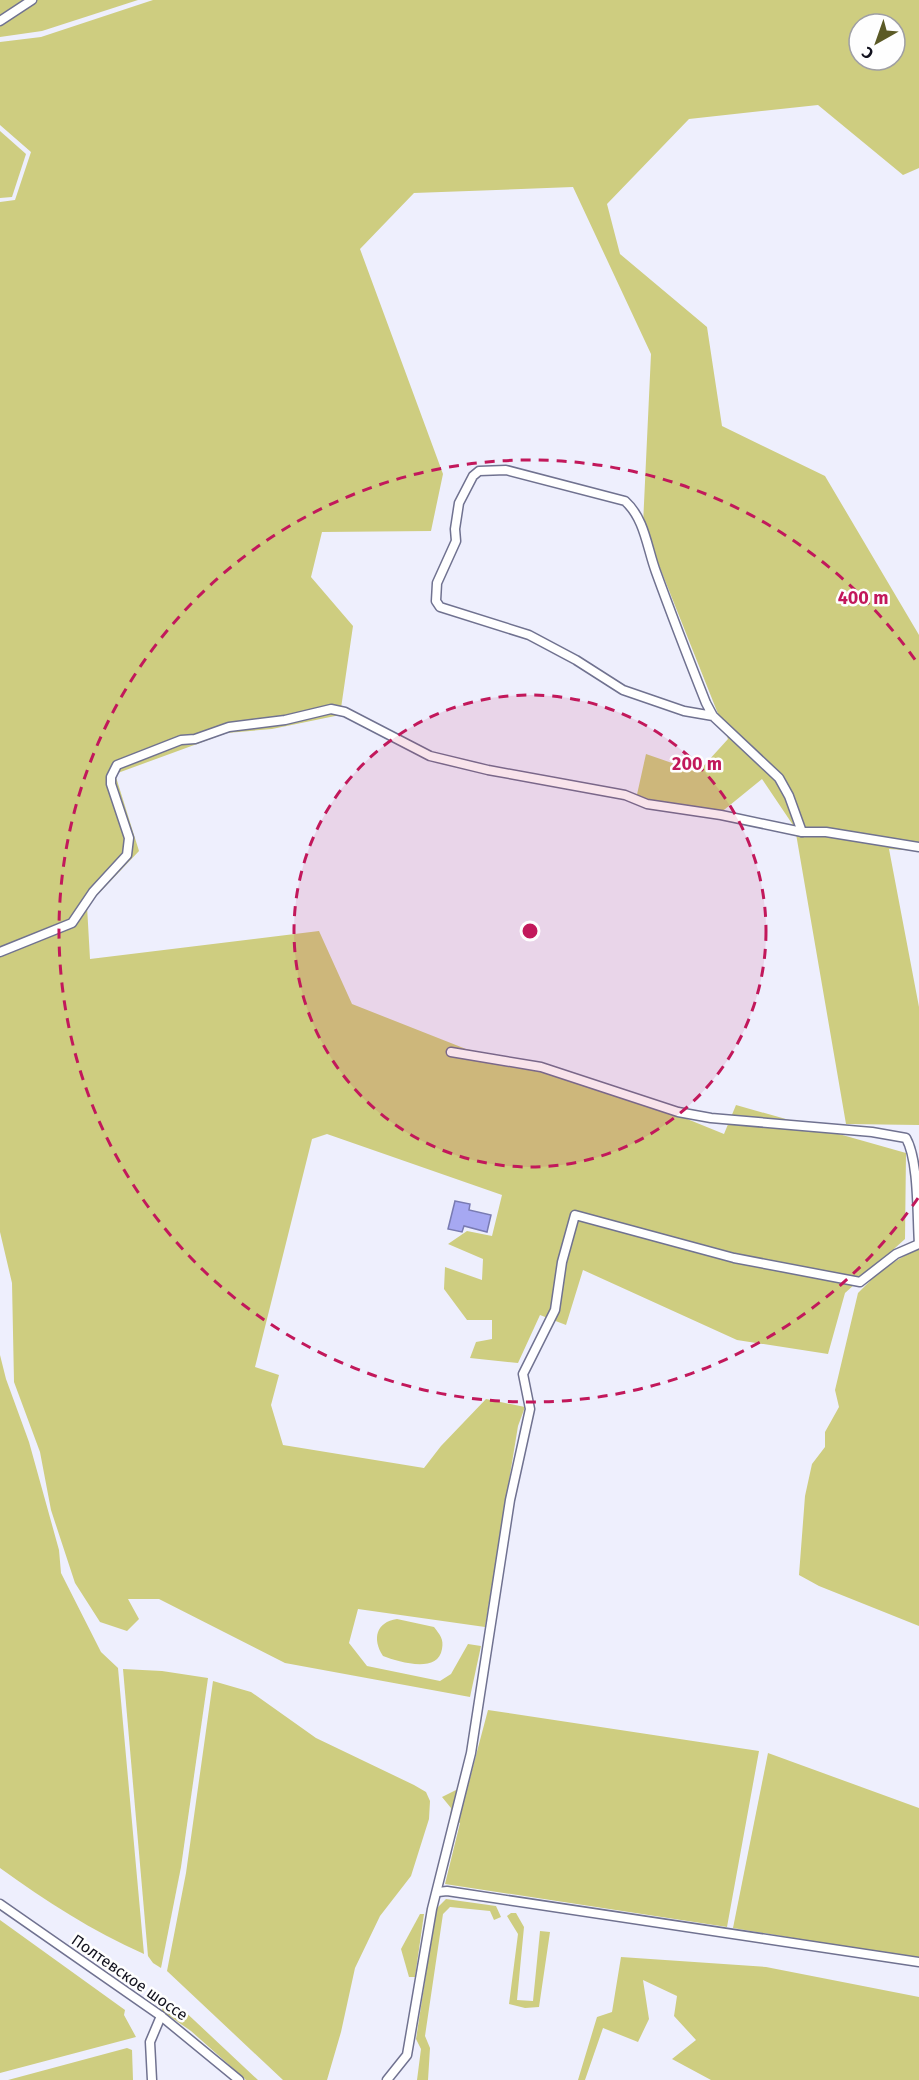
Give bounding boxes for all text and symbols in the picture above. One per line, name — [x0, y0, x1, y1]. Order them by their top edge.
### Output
north arrow — [847, 12, 907, 72]
text: С — [857, 42, 877, 63]
text: 400 m — [838, 587, 888, 609]
text: 200 m — [672, 753, 722, 775]
centre of rings — [520, 921, 540, 941]
street label: Полтевское шоссе — [68, 1930, 191, 2025]

